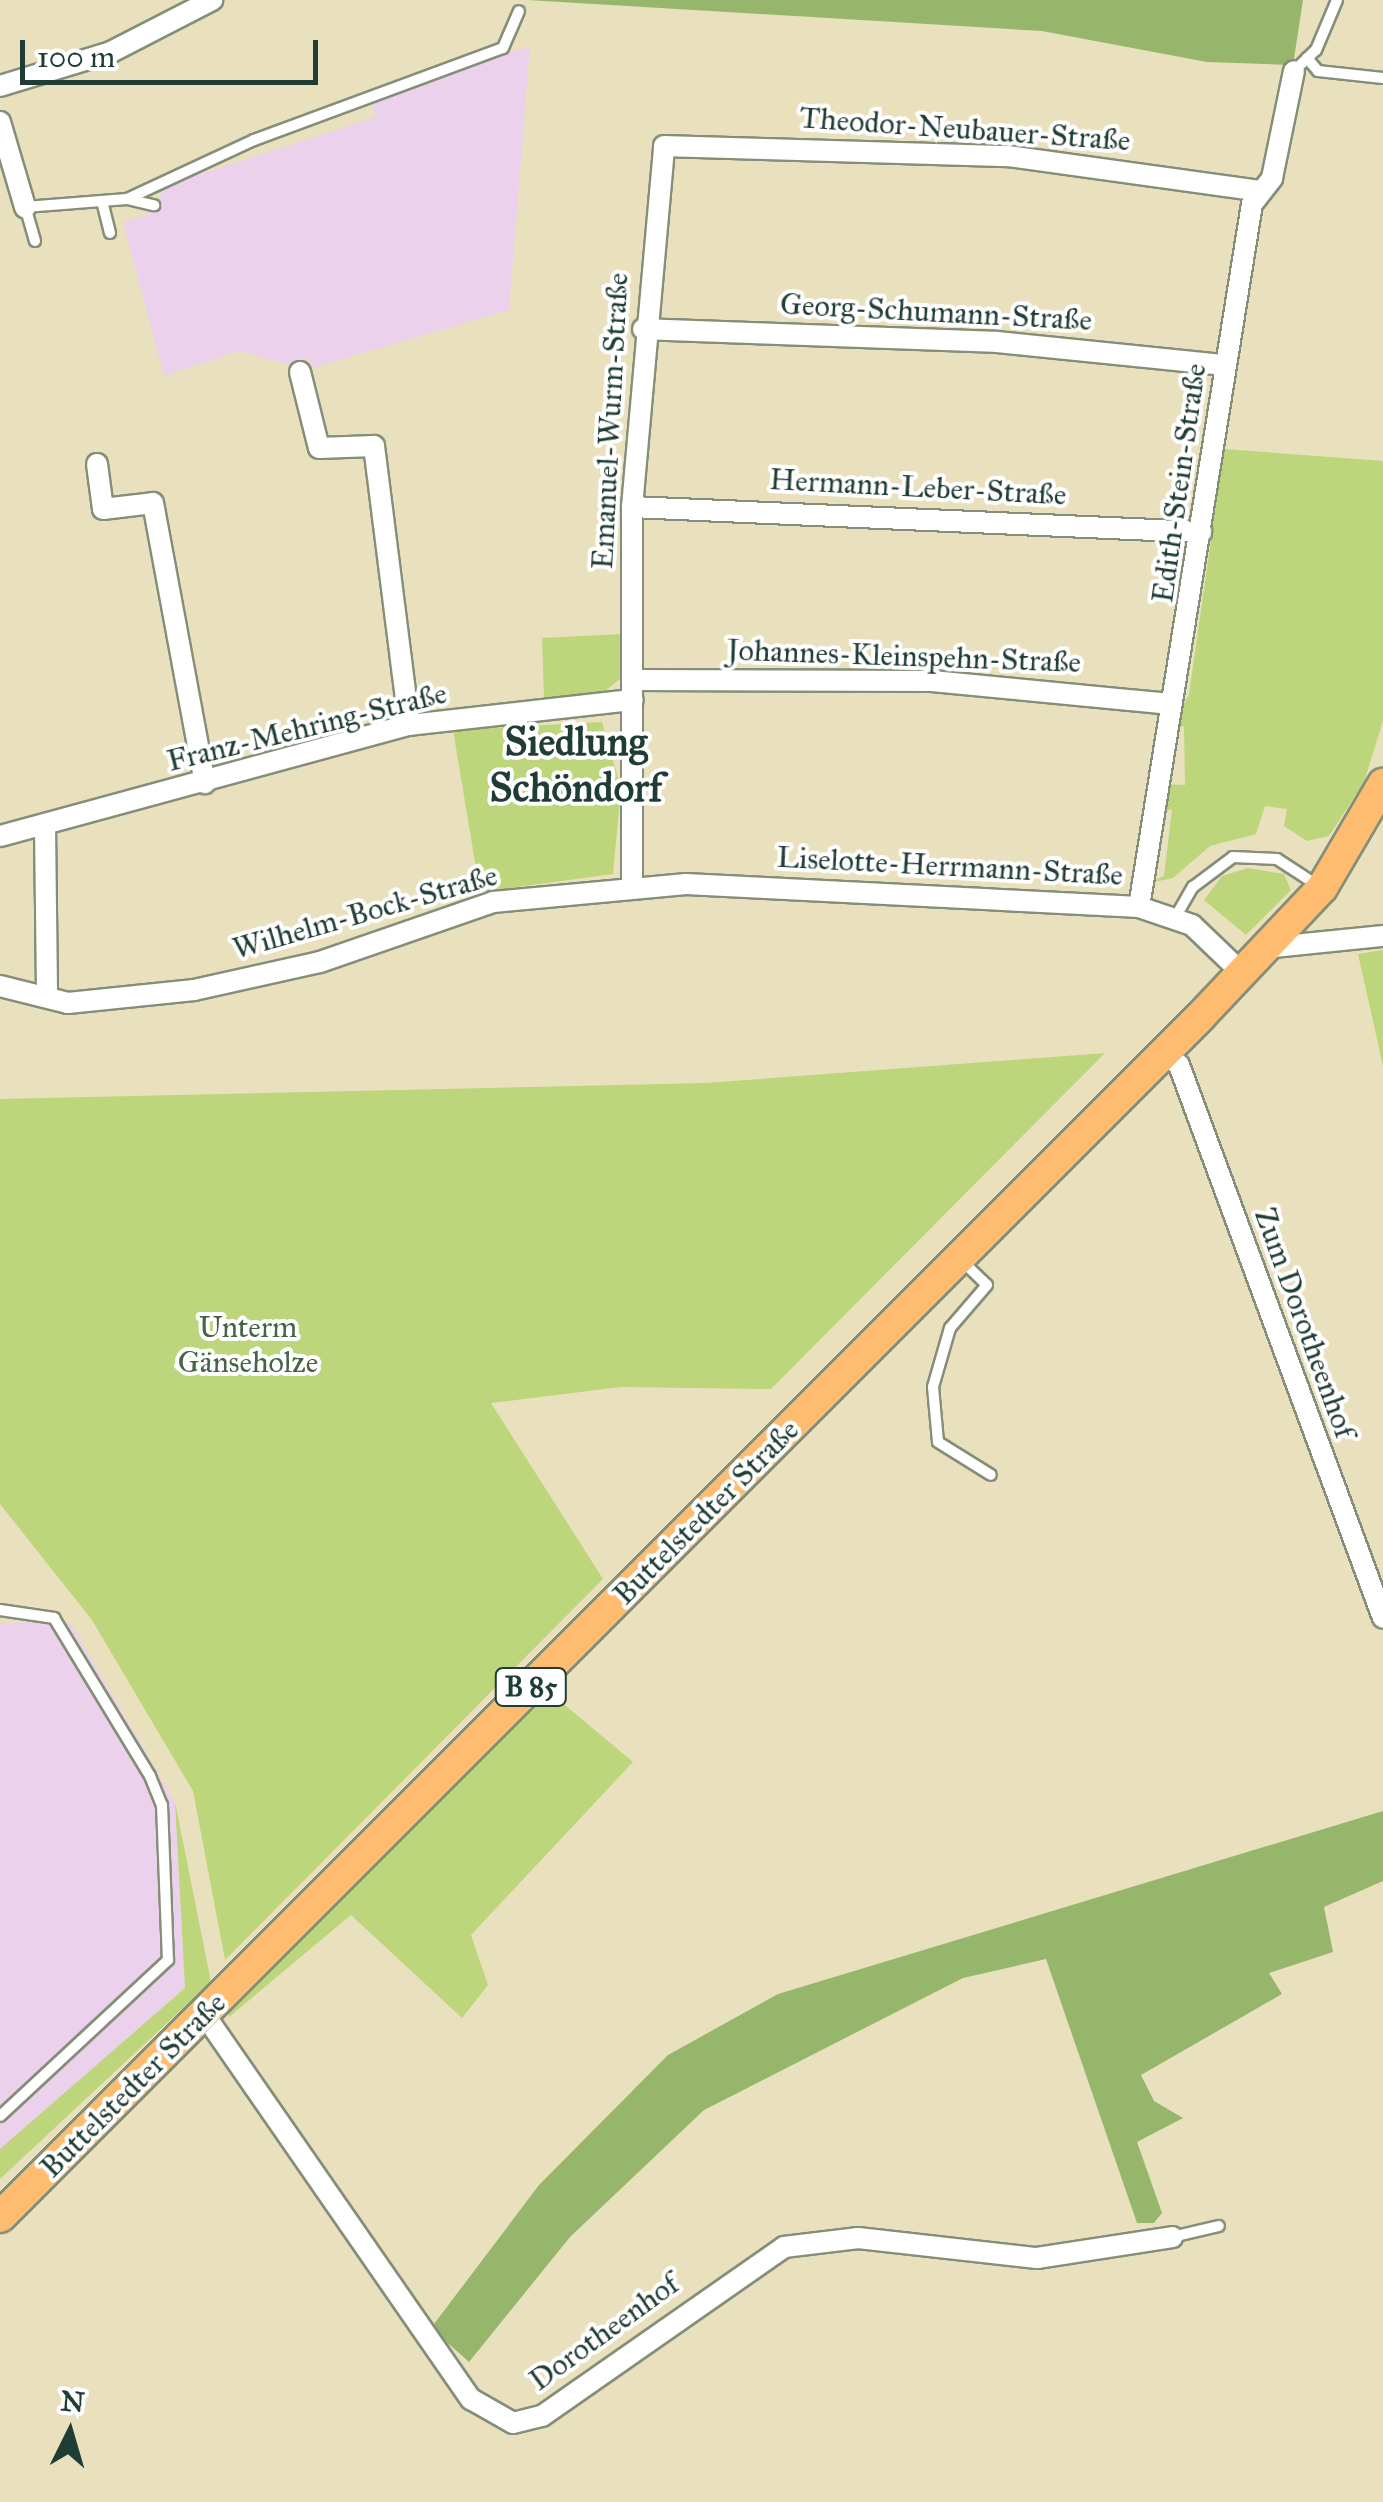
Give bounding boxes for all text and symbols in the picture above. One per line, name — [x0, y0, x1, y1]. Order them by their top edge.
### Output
scale bar — [25, 20, 322, 82]
text: 100 m — [37, 39, 115, 75]
street label: Theodor-Neubauer-Straße — [798, 99, 1132, 159]
street label: Emanuel-Wurm-Straße — [584, 272, 636, 570]
street label: Georg-Schumann-Straße — [779, 286, 1093, 338]
street label: Edith-Stein-Straße — [1144, 361, 1214, 605]
street label: Hermann-Leber-Straße — [769, 461, 1067, 513]
street label: Johannes-Kleinspehn-Straße — [727, 632, 1081, 680]
street label: Franz-Mehring-Straße — [163, 675, 451, 779]
district label: Siedlung Schöndorf — [490, 718, 662, 812]
street label: Liselotte-Herrmann-Straße — [776, 839, 1124, 893]
street label: Wilhelm-Bock-Straße — [229, 857, 501, 967]
street label: Zum Dorotheenhof — [1247, 1203, 1363, 1443]
park label: Unterm Gänseholze — [178, 1309, 318, 1380]
street label: Buttelstedter Straße — [606, 1412, 806, 1612]
road number: B 85 — [494, 1664, 568, 1710]
street label: Buttelstedter Straße — [33, 1985, 233, 2185]
street label: Dorotheenhof — [522, 2266, 686, 2398]
north arrow — [20, 2382, 120, 2482]
text: N — [59, 2383, 86, 2420]

